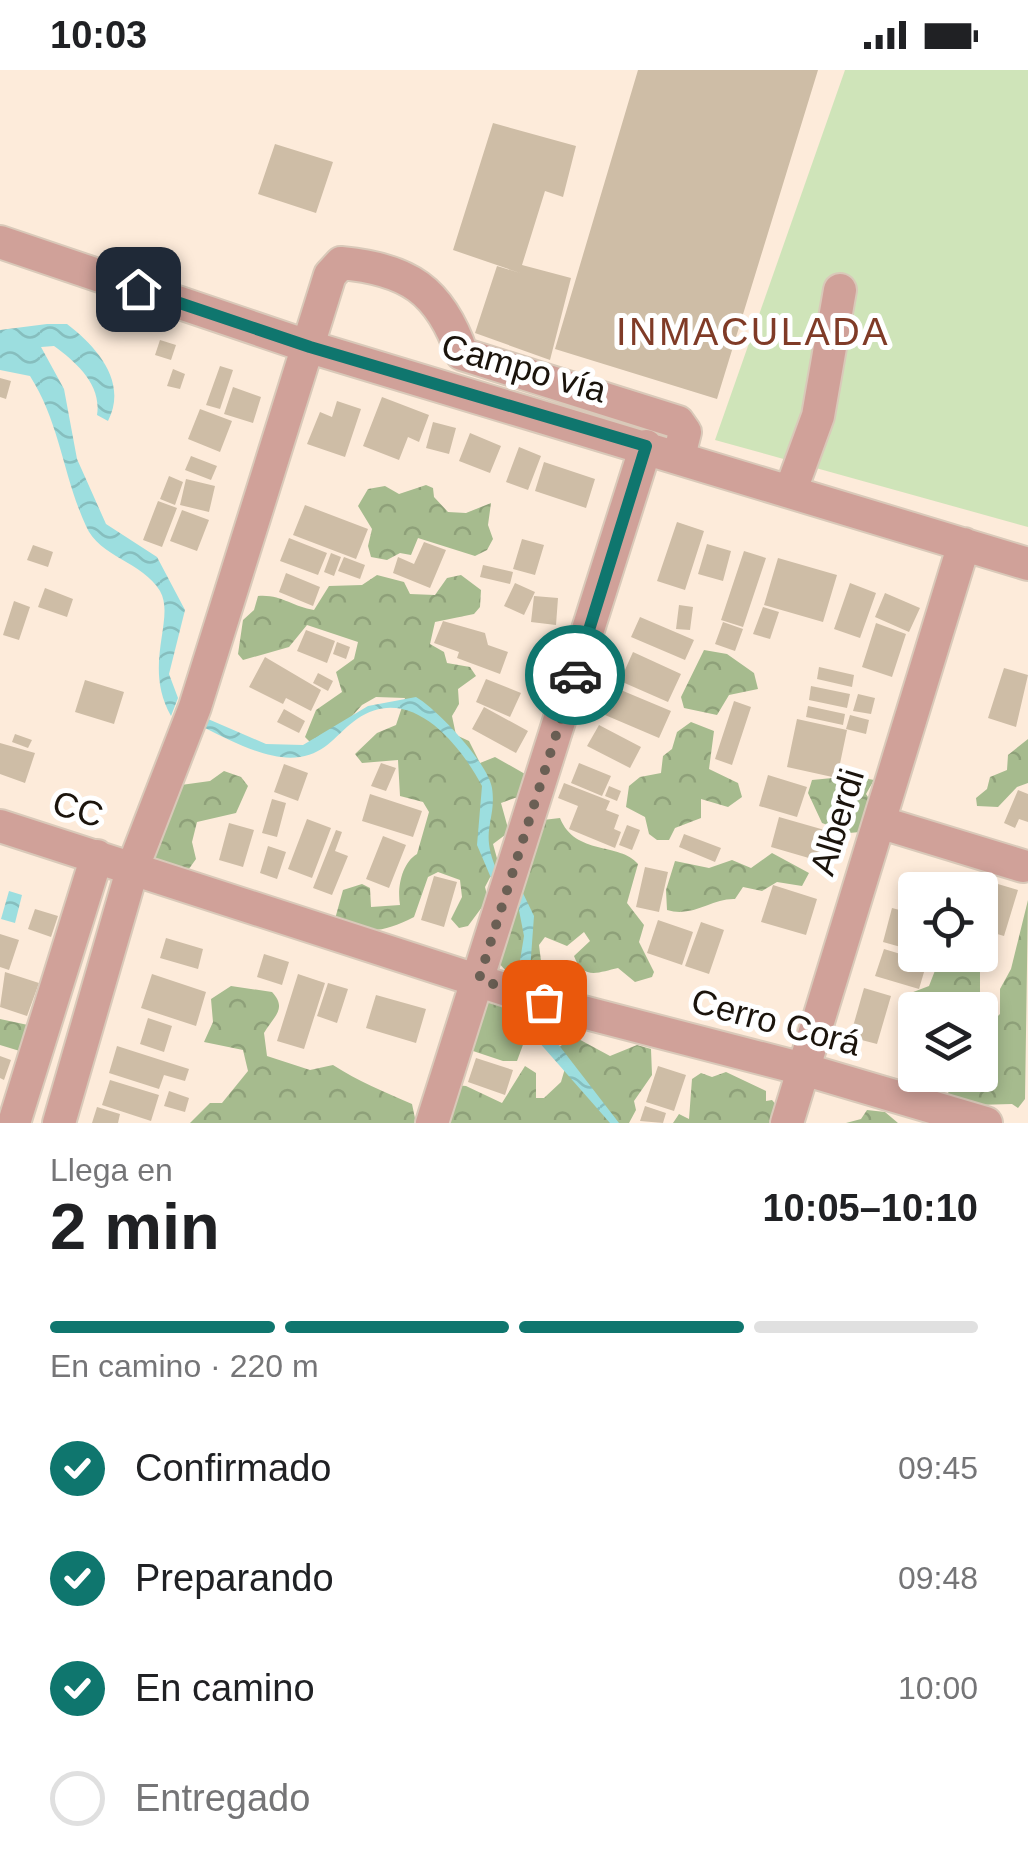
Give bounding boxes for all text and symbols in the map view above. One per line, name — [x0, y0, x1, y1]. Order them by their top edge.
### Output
text: 10:03 — [50, 14, 147, 56]
pin — [96, 247, 181, 332]
icon: home — [111, 262, 166, 317]
district label: INMACULADA — [616, 311, 890, 353]
street label: Campo vía — [437, 325, 611, 410]
courier — [525, 625, 625, 725]
icon: car — [548, 648, 603, 703]
street label: Alberdi — [802, 764, 871, 880]
street label: CC — [48, 782, 108, 835]
map controls — [898, 872, 998, 1092]
button: locate — [898, 872, 998, 972]
pin — [502, 960, 587, 1045]
icon: bag — [517, 975, 572, 1030]
street label: Cerro Corá — [687, 980, 865, 1063]
button: layers — [898, 992, 998, 1092]
text: Llega en — [50, 1152, 173, 1188]
text: 10:05–10:10 — [762, 1187, 978, 1229]
text: 2 min — [50, 1190, 220, 1263]
text: En camino · 220 m — [50, 1348, 319, 1384]
icon: check — [50, 1441, 105, 1496]
text: Confirmado — [135, 1447, 331, 1489]
text: 09:45 — [898, 1450, 978, 1486]
icon: check — [50, 1551, 105, 1606]
text: Preparando — [135, 1557, 334, 1599]
text: 09:48 — [898, 1560, 978, 1596]
icon: check — [50, 1661, 105, 1716]
text: En camino — [135, 1667, 315, 1709]
text: 10:00 — [898, 1670, 978, 1706]
text: Entregado — [135, 1777, 310, 1819]

